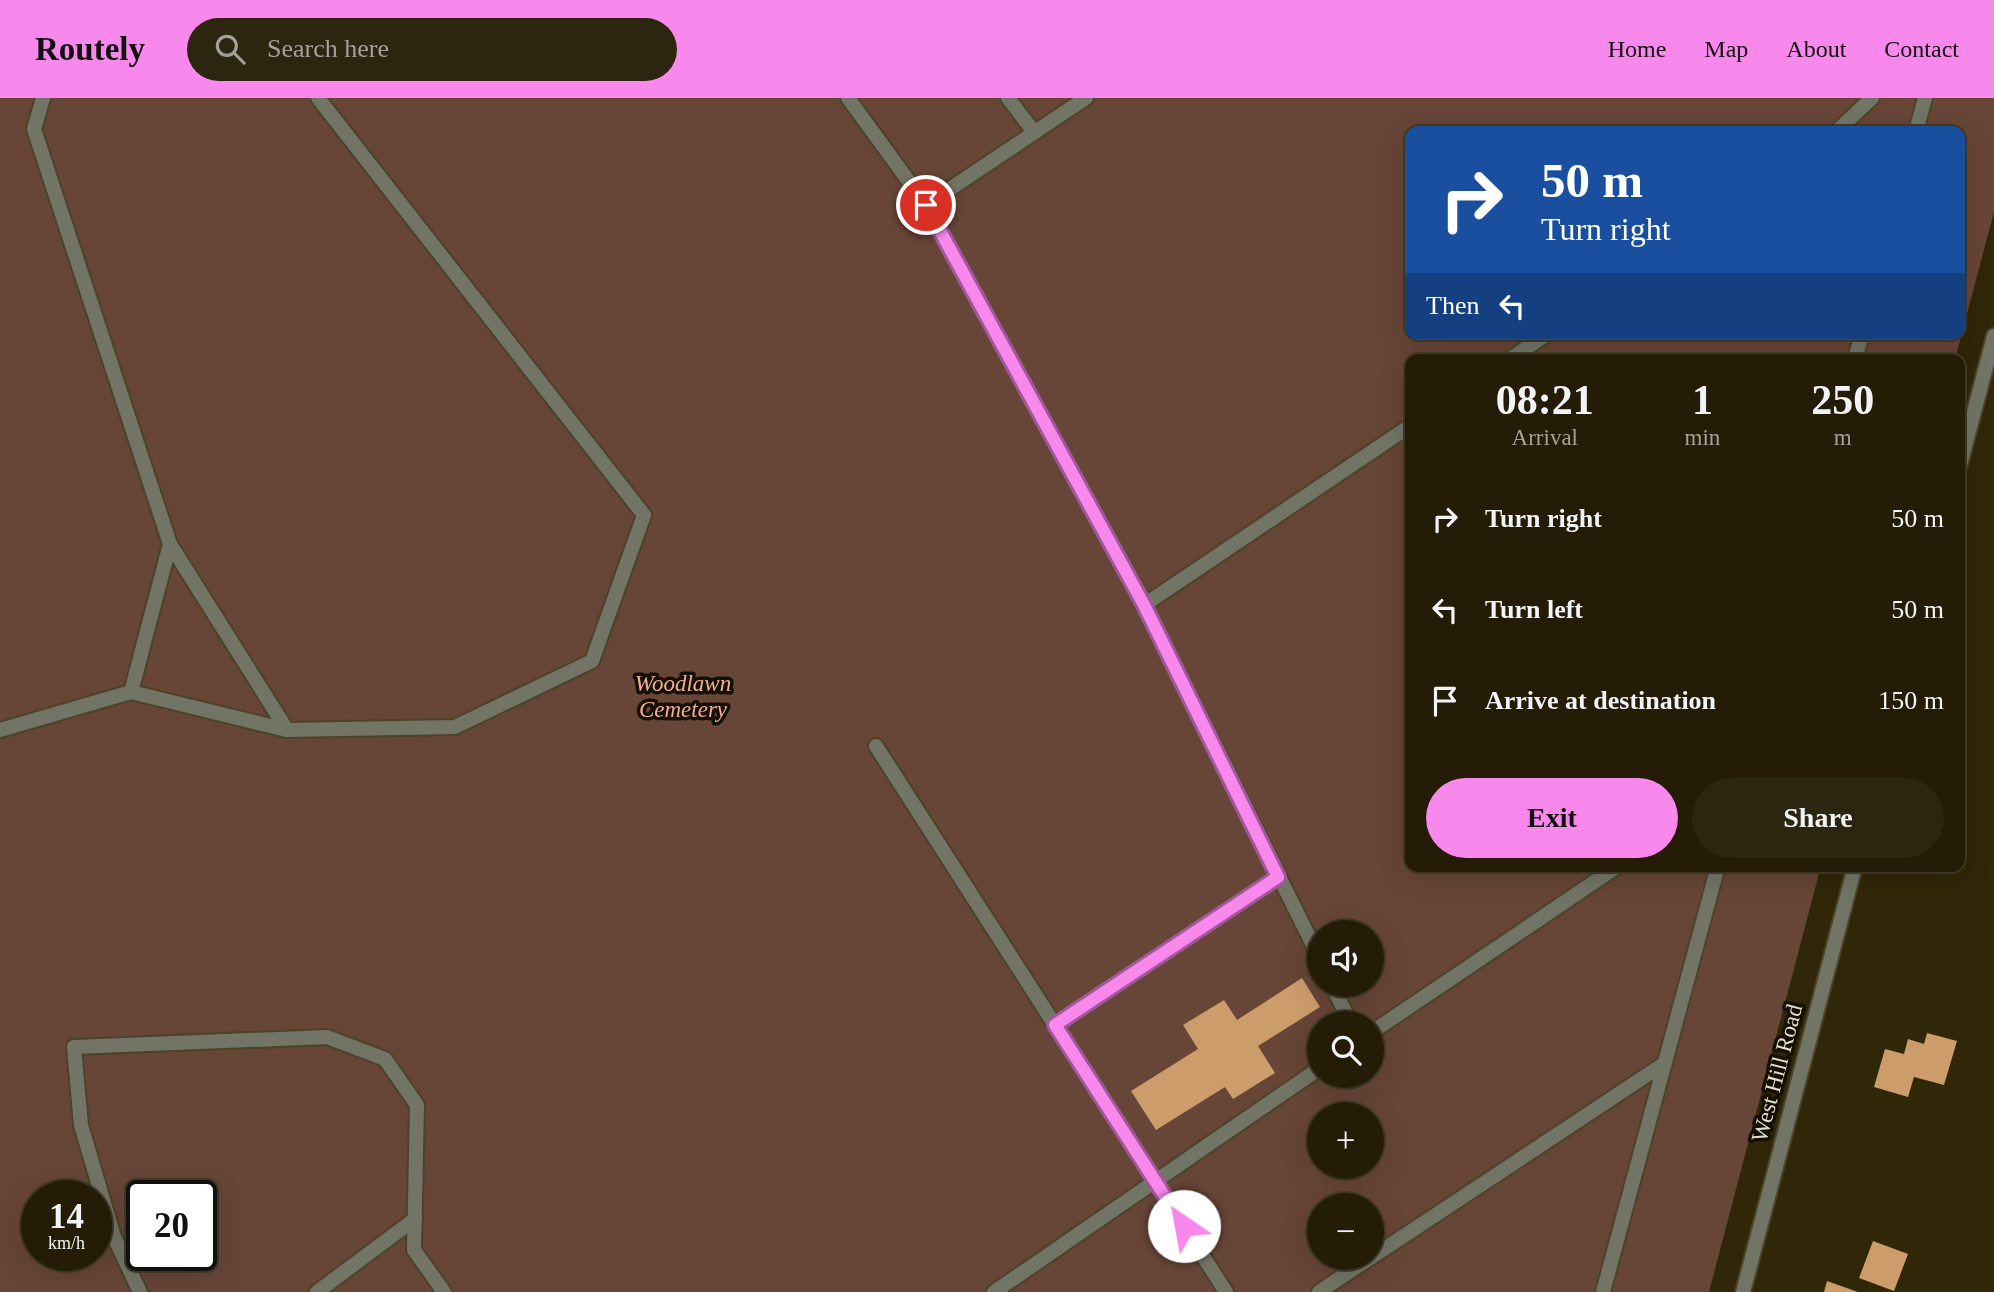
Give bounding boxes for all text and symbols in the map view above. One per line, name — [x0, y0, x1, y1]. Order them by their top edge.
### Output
search box — [187, 18, 677, 81]
icon: search — [211, 30, 249, 68]
text: Routely — [35, 31, 145, 67]
text: Search here — [267, 34, 389, 63]
text: Home — [1608, 36, 1666, 62]
text: Map — [1704, 36, 1748, 62]
text: About — [1786, 36, 1846, 62]
text: Contact — [1884, 36, 1959, 62]
text: 50 m — [1541, 153, 1643, 208]
icon: right — [1426, 154, 1517, 245]
pin — [896, 175, 956, 235]
icon: arrive — [907, 186, 945, 224]
text: Turn right — [1541, 211, 1671, 247]
icon: left — [1493, 287, 1531, 325]
text: Then — [1426, 291, 1479, 320]
text: 08:21 — [1496, 377, 1594, 423]
text: 1 — [1692, 377, 1713, 423]
text: 250 — [1811, 377, 1874, 423]
text: Arrival — [1512, 425, 1578, 450]
text: min — [1685, 425, 1720, 450]
text: m — [1834, 425, 1852, 450]
icon: right — [1426, 500, 1464, 538]
text: Turn right — [1485, 504, 1602, 533]
text: 50 m — [1891, 504, 1944, 533]
icon: left — [1426, 591, 1464, 629]
text: Turn left — [1485, 595, 1583, 624]
text: 50 m — [1891, 595, 1944, 624]
park label: Woodlawn Cemetery — [635, 671, 731, 722]
icon: arrive — [1426, 682, 1464, 720]
text: Arrive at destination — [1485, 686, 1716, 715]
text: 150 m — [1878, 686, 1944, 715]
button: Exit — [1426, 778, 1678, 858]
button: Share — [1692, 778, 1944, 858]
map controls — [1307, 920, 1384, 1270]
button: sound — [1307, 920, 1384, 997]
street label: West Hill Road — [1747, 1001, 1807, 1144]
button: search — [1307, 1011, 1384, 1088]
button: + — [1307, 1102, 1384, 1179]
speed limit sign: 20 — [126, 1180, 217, 1271]
position arrow — [1147, 1189, 1221, 1263]
button: − — [1307, 1193, 1384, 1270]
text: 14 — [49, 1197, 84, 1236]
text: km/h — [48, 1233, 85, 1253]

